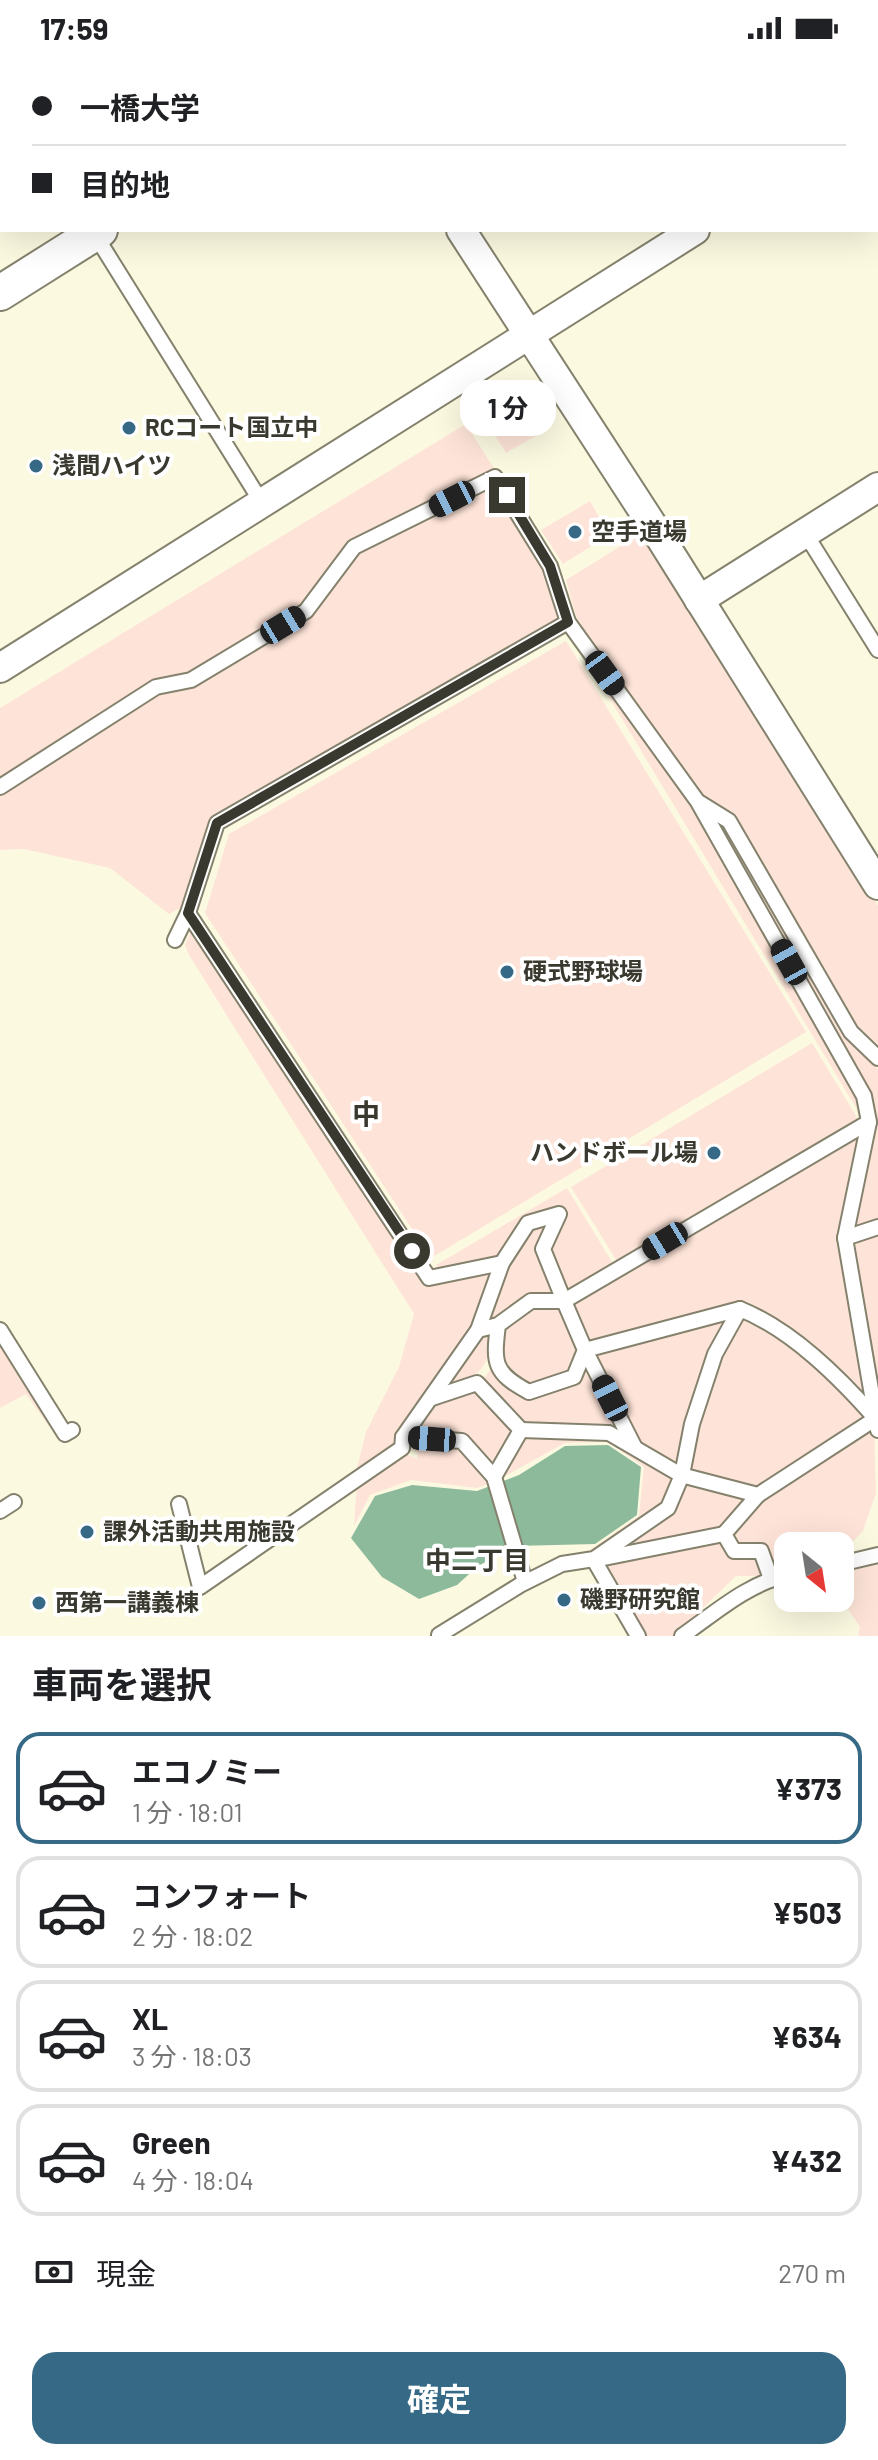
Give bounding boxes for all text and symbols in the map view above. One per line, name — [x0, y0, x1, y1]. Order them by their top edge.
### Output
text: 17:59 — [40, 10, 109, 46]
text: 一橋大学 — [80, 89, 200, 125]
text: 目的地 — [80, 166, 170, 202]
callout: 1 分 — [459, 379, 555, 435]
text: 1 分 — [488, 392, 528, 423]
place label: RCコート国立中 — [145, 412, 318, 441]
marker: RCコート国立中 — [120, 419, 138, 437]
place label: 浅間ハイツ — [52, 450, 172, 479]
marker: 浅間ハイツ — [27, 457, 45, 475]
car — [425, 477, 479, 521]
route end — [489, 477, 525, 513]
place label: 空手道場 — [591, 516, 687, 545]
marker: 空手道場 — [566, 523, 584, 541]
car — [256, 602, 310, 648]
car — [581, 647, 629, 699]
car — [767, 935, 811, 989]
place label: 硬式野球場 — [523, 956, 643, 985]
marker: 硬式野球場 — [498, 963, 516, 981]
district label: 中 — [352, 1096, 380, 1130]
place label: ハンドボール場 — [530, 1137, 698, 1166]
marker: ハンドボール場 — [705, 1144, 723, 1162]
car — [638, 1218, 692, 1264]
route start — [394, 1233, 430, 1269]
car — [588, 1371, 632, 1425]
car — [407, 1425, 457, 1453]
place label: 課外活動共用施設 — [103, 1516, 295, 1545]
marker: 課外活動共用施設 — [78, 1523, 96, 1541]
north arrow — [774, 1532, 854, 1612]
map controls — [774, 1532, 854, 1612]
district label: 中二丁目 — [425, 1544, 529, 1575]
place label: 磯野研究館 — [580, 1584, 700, 1613]
place label: 西第一講義棟 — [55, 1587, 199, 1616]
marker: 磯野研究館 — [555, 1591, 573, 1609]
marker: 西第一講義棟 — [30, 1594, 48, 1612]
text: 車両を選択 — [32, 1662, 212, 1705]
icon: car — [36, 1752, 108, 1824]
text: エコノミー — [132, 1753, 282, 1789]
text: ¥373 — [774, 1770, 842, 1806]
text: 1 分 · 18:01 — [132, 1796, 243, 1827]
icon: car — [36, 1876, 108, 1948]
text: コンフォート — [132, 1877, 311, 1913]
text: ¥503 — [772, 1894, 842, 1930]
text: 2 分 · 18:02 — [132, 1920, 253, 1951]
icon: car — [36, 2000, 108, 2072]
text: XL — [132, 2000, 168, 2036]
text: ¥634 — [771, 2018, 842, 2054]
text: 3 分 · 18:03 — [132, 2040, 252, 2071]
icon: car — [36, 2124, 108, 2196]
text: Green — [132, 2124, 211, 2160]
text: ¥432 — [770, 2142, 842, 2178]
text: 4 分 · 18:04 — [132, 2164, 254, 2195]
icon: cash — [32, 2250, 76, 2294]
text: 現金 — [96, 2255, 156, 2291]
text: 270 m — [778, 2257, 846, 2288]
button: 確定 — [32, 2352, 846, 2444]

